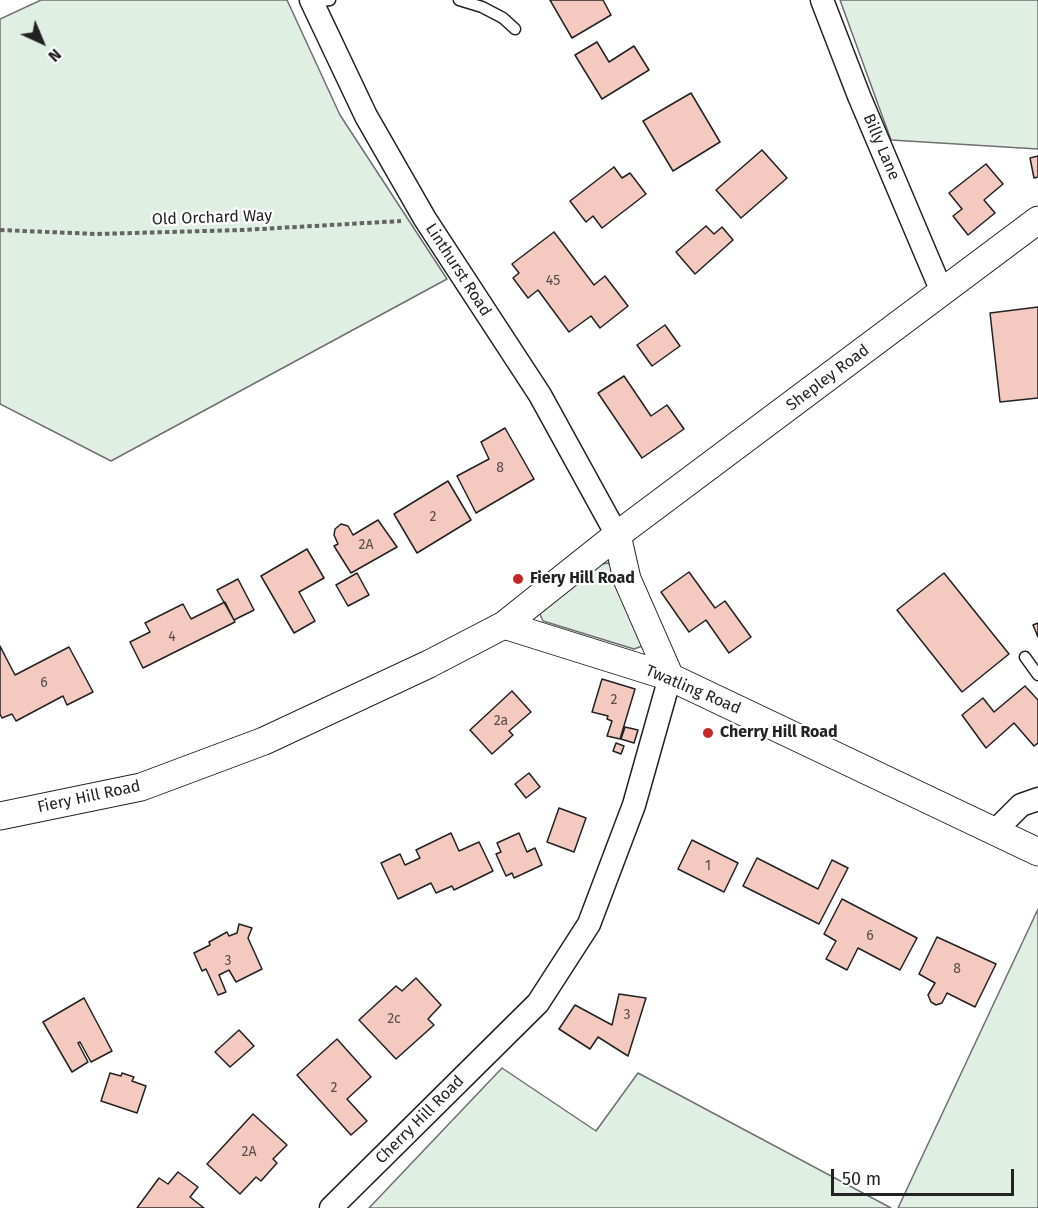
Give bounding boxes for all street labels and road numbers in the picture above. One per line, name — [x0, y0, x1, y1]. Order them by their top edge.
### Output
street label: Billy Lane — [858, 111, 904, 183]
street label: Old Orchard Way — [151, 206, 273, 230]
street label: Linthurst Road — [421, 220, 495, 320]
street label: Shepley Road — [783, 341, 873, 415]
street label: Twatling Road — [643, 661, 743, 719]
street label: Fiery Hill Road — [36, 777, 142, 817]
street label: Cherry Hill Road — [372, 1072, 468, 1168]

